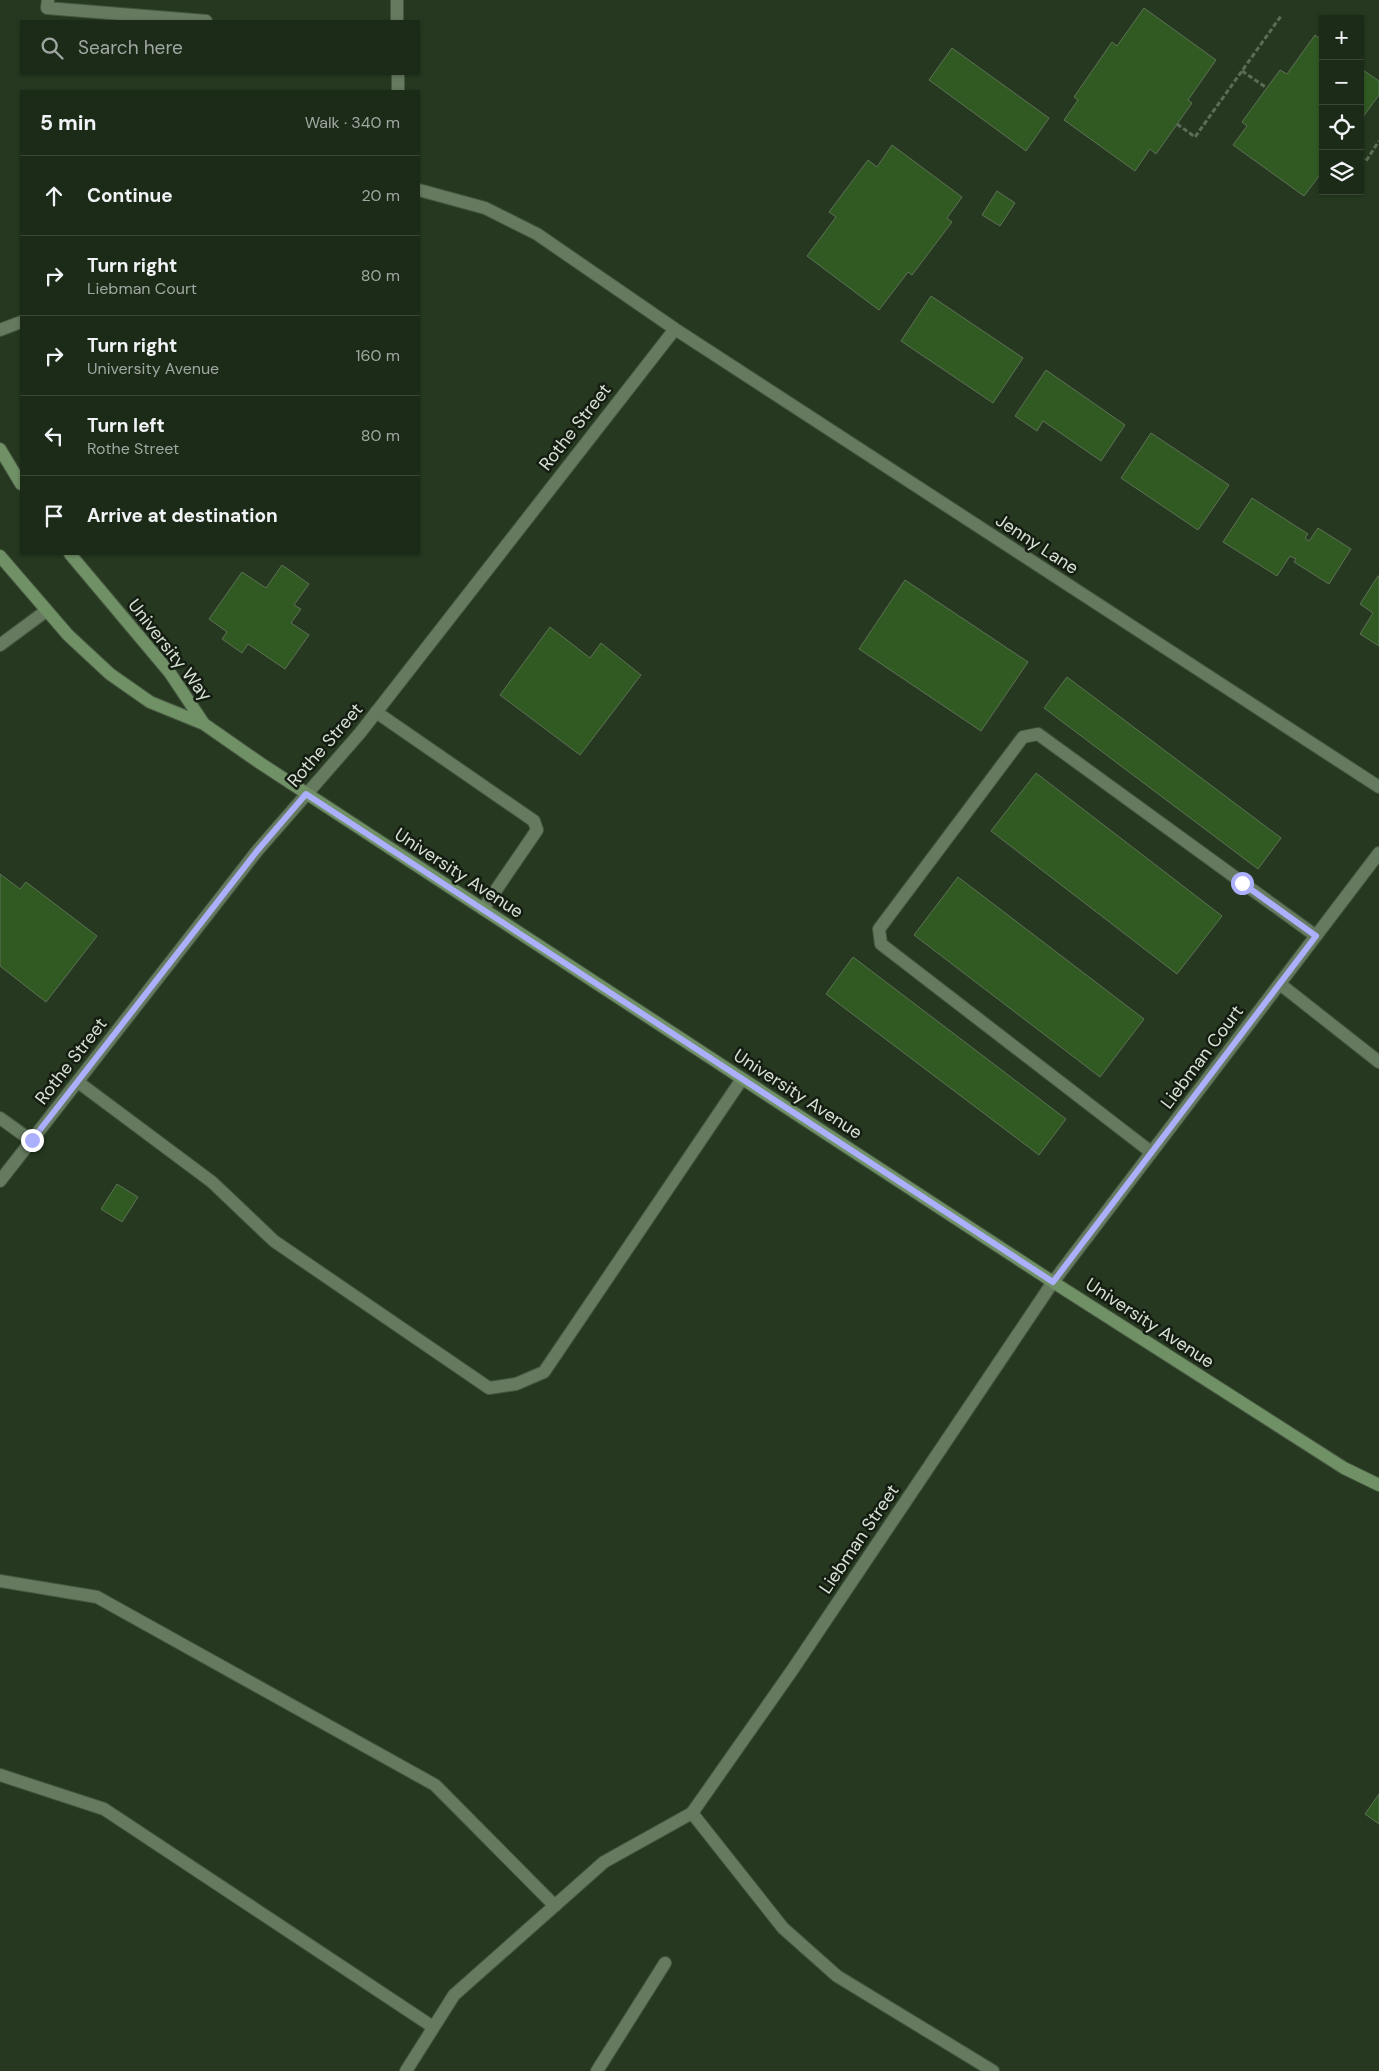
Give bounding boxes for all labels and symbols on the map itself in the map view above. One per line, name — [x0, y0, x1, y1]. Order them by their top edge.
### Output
street label: Rothe Street — [534, 379, 616, 475]
street label: Jenny Lane — [991, 508, 1083, 580]
street label: University Way — [122, 594, 218, 706]
street label: Rothe Street — [282, 698, 368, 792]
street label: University Avenue — [390, 822, 528, 924]
route start — [1231, 872, 1254, 895]
street label: Liebman Court — [1155, 1000, 1249, 1114]
street label: Rothe Street — [30, 1013, 112, 1109]
street label: University Avenue — [729, 1043, 867, 1145]
route end — [21, 1129, 44, 1152]
street label: University Avenue — [1081, 1272, 1219, 1374]
street label: Liebman Street — [813, 1480, 905, 1598]

